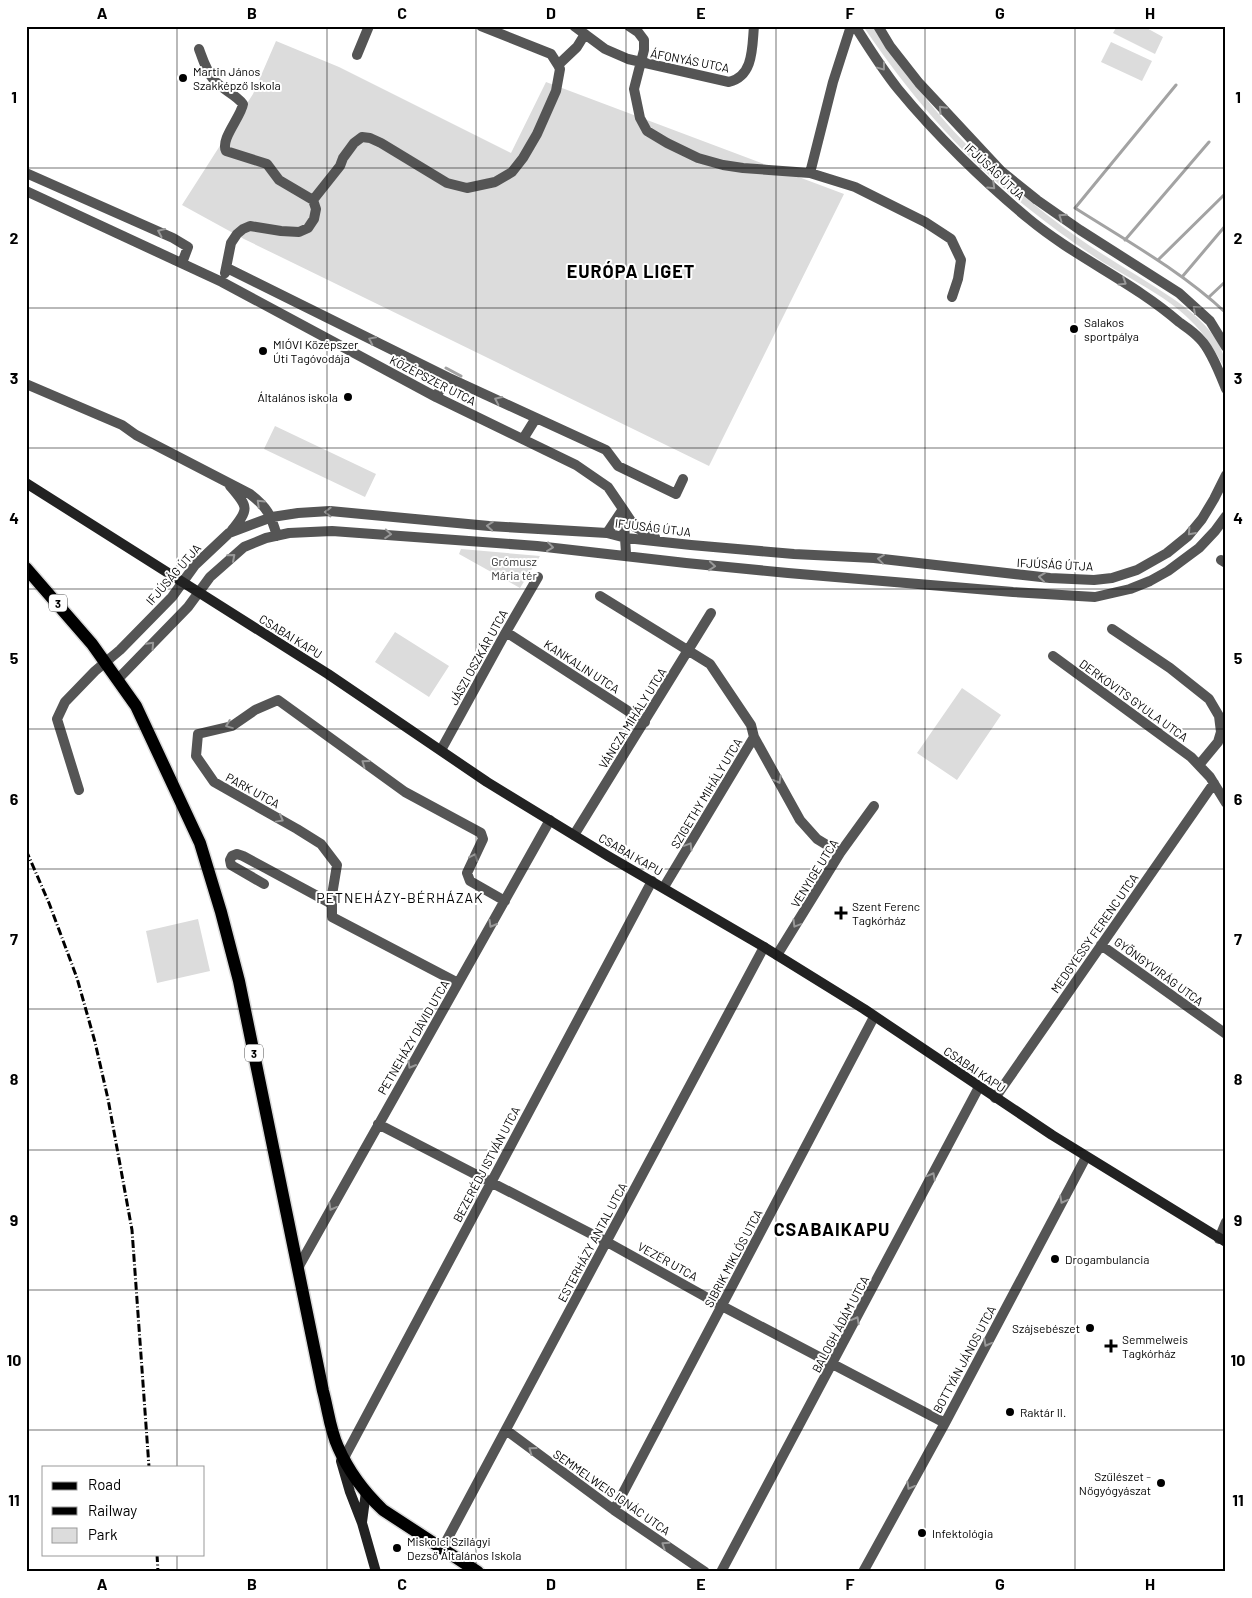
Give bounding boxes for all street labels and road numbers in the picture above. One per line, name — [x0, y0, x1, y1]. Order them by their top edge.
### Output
street label: ÁFONYÁS UTCA — [649, 45, 731, 75]
street label: IFJÚSÁG ÚTJA — [962, 140, 1028, 202]
street label: KÖZÉPSZER UTCA — [388, 352, 478, 408]
street label: IFJÚSÁG ÚTJA — [614, 515, 692, 539]
street label: IFJÚSÁG ÚTJA — [143, 541, 203, 607]
street label: IFJÚSÁG ÚTJA — [1016, 555, 1094, 573]
road number: 3 — [49, 594, 67, 612]
street label: JÁSZI OSZKÁR UTCA — [446, 607, 510, 707]
street label: CSABAI KAPU — [257, 611, 325, 661]
street label: KANKALIN UTCA — [542, 636, 622, 696]
street label: DERKOVITS GYULA UTCA — [1077, 656, 1191, 744]
street label: VÁNCZA MIHÁLY UTCA — [595, 665, 669, 771]
street label: SZIGETHY MIHÁLY UTCA — [667, 735, 745, 851]
street label: PARK UTCA — [223, 769, 283, 811]
street label: CSABAI KAPU — [597, 830, 665, 878]
street label: VENYIGE UTCA — [787, 836, 841, 910]
street label: MEDGYESSY FERENC UTCA — [1047, 871, 1141, 995]
street label: GYÖNGYVIRÁG UTCA — [1112, 934, 1206, 1008]
street label: PETNEHÁZY DÁVID UTCA — [374, 977, 452, 1097]
street label: CSABAI KAPU — [941, 1043, 1009, 1095]
road number: 3 — [245, 1044, 263, 1062]
street label: BEZERÉDJ ISTVÁN UTCA — [450, 1104, 522, 1224]
street label: ESTERHÁZY ANTAL UTCA — [555, 1180, 629, 1304]
street label: SIBRIK MIKLÓS UTCA — [701, 1207, 765, 1309]
street label: VEZÉR UTCA — [636, 1239, 700, 1283]
street label: BALOGH ÁDÁM UTCA — [809, 1273, 871, 1375]
street label: BOTTYÁN JÁNOS UTCA — [930, 1303, 998, 1415]
street label: SEMMELWEIS IGNÁC UTCA — [551, 1446, 673, 1538]

